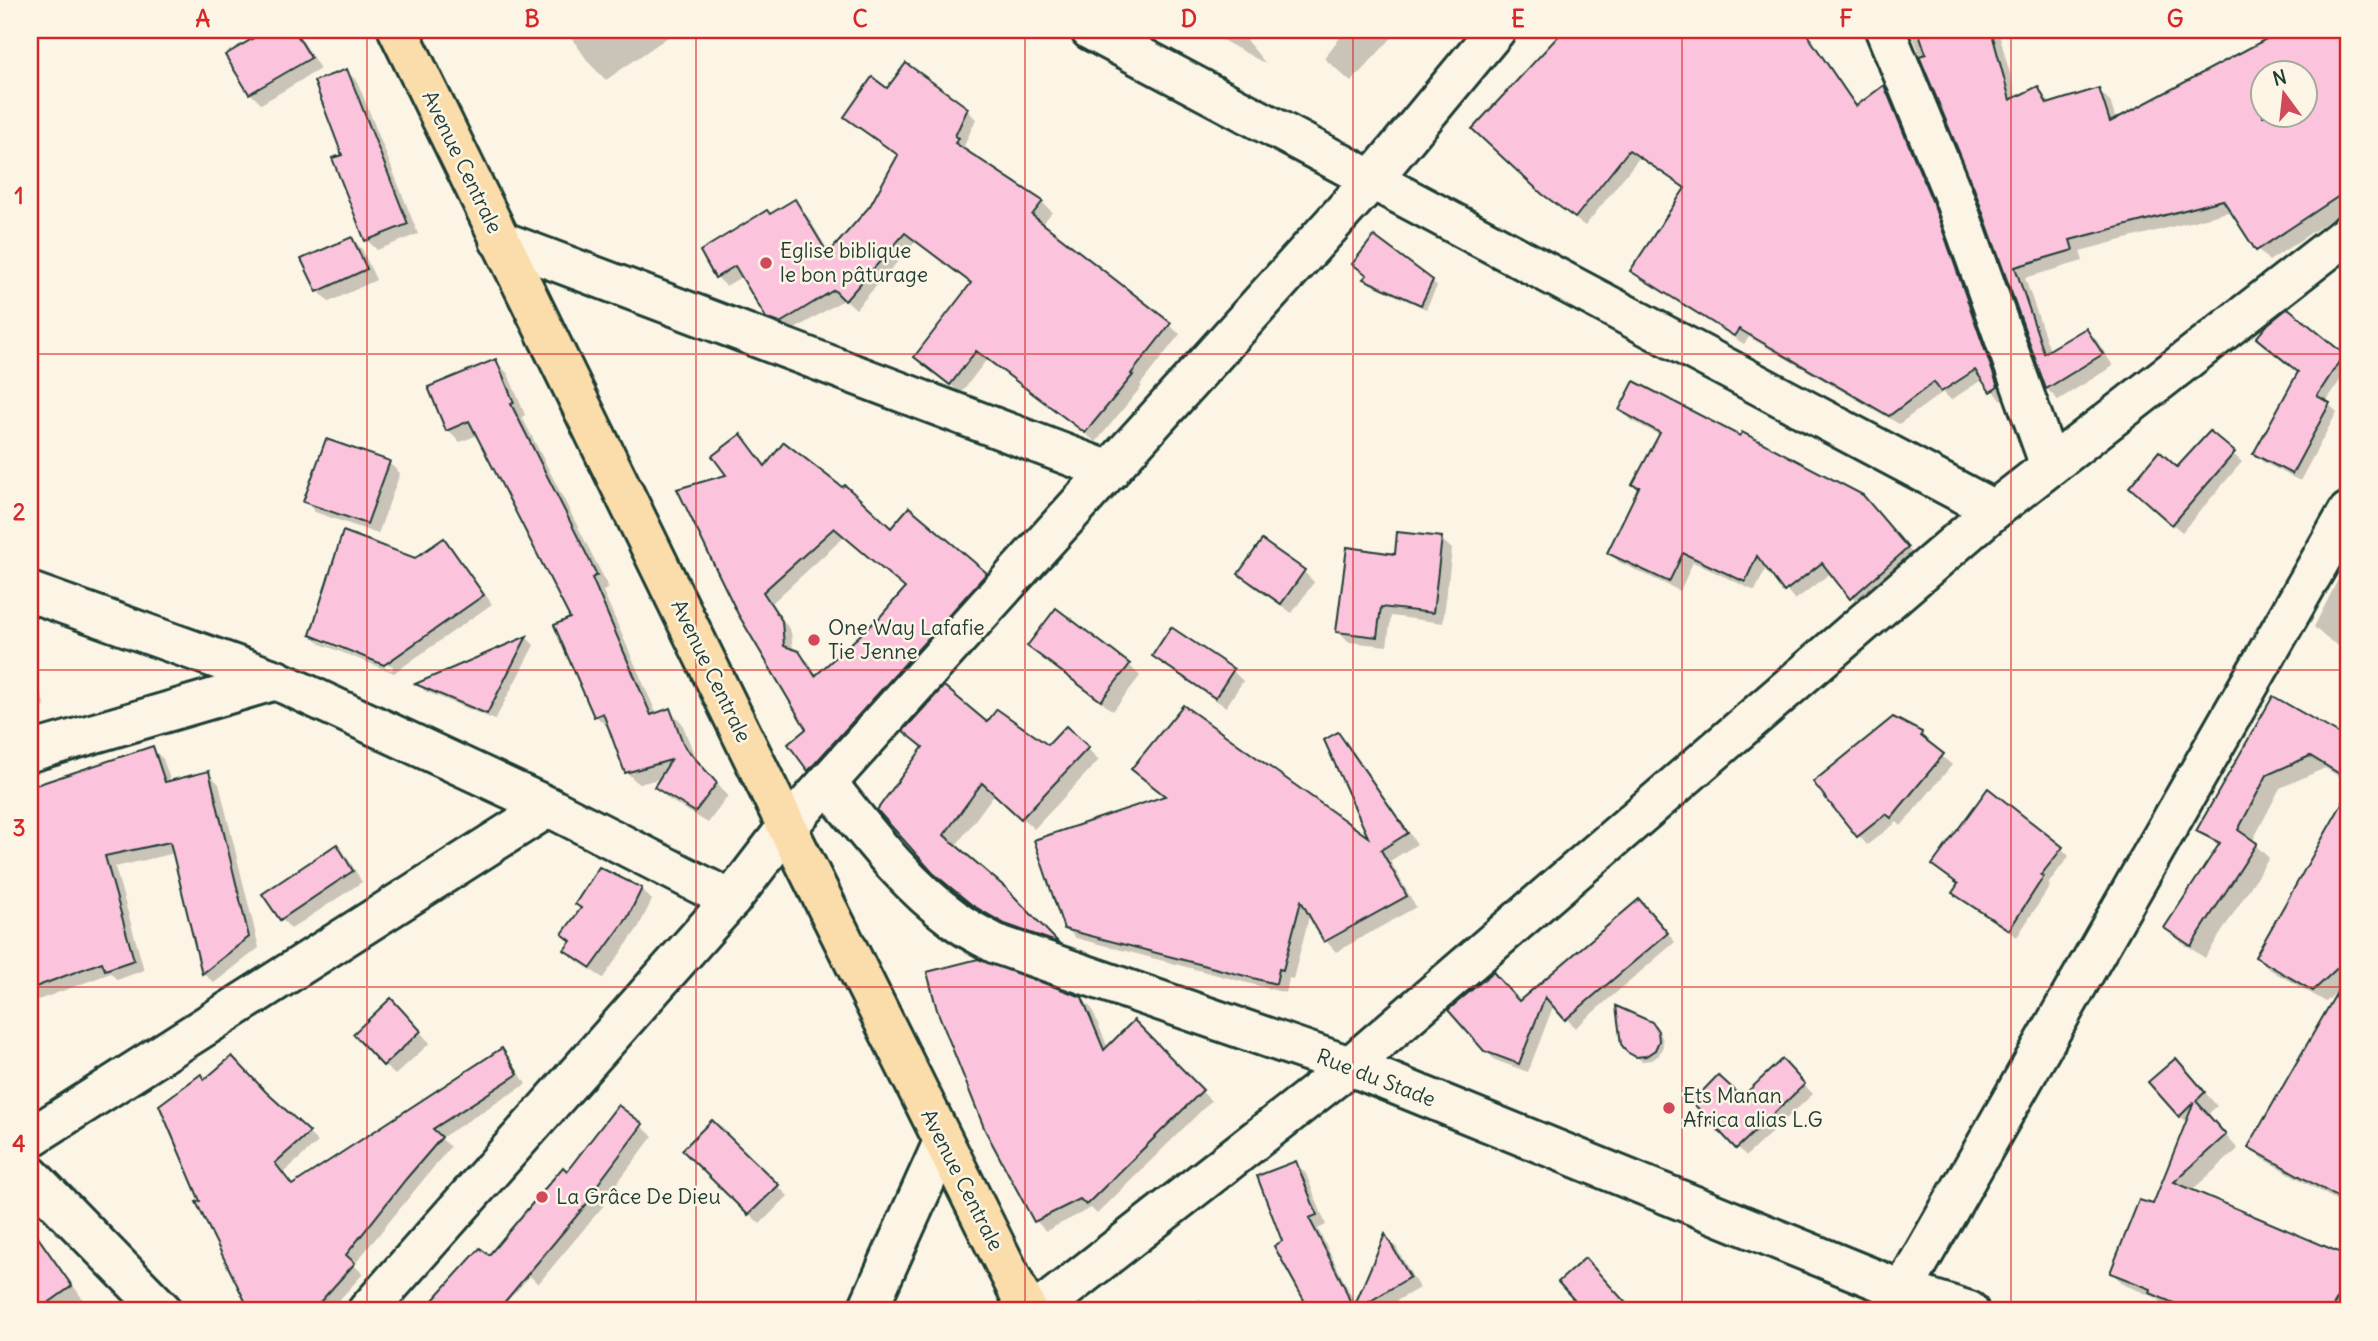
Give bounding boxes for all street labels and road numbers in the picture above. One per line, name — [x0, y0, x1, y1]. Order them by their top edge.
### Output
street label: Avenue Centrale — [416, 86, 509, 238]
street label: Avenue Centrale — [665, 595, 758, 747]
street label: Rue du Stade — [1313, 1042, 1439, 1113]
street label: Avenue Centrale — [915, 1104, 1010, 1255]

